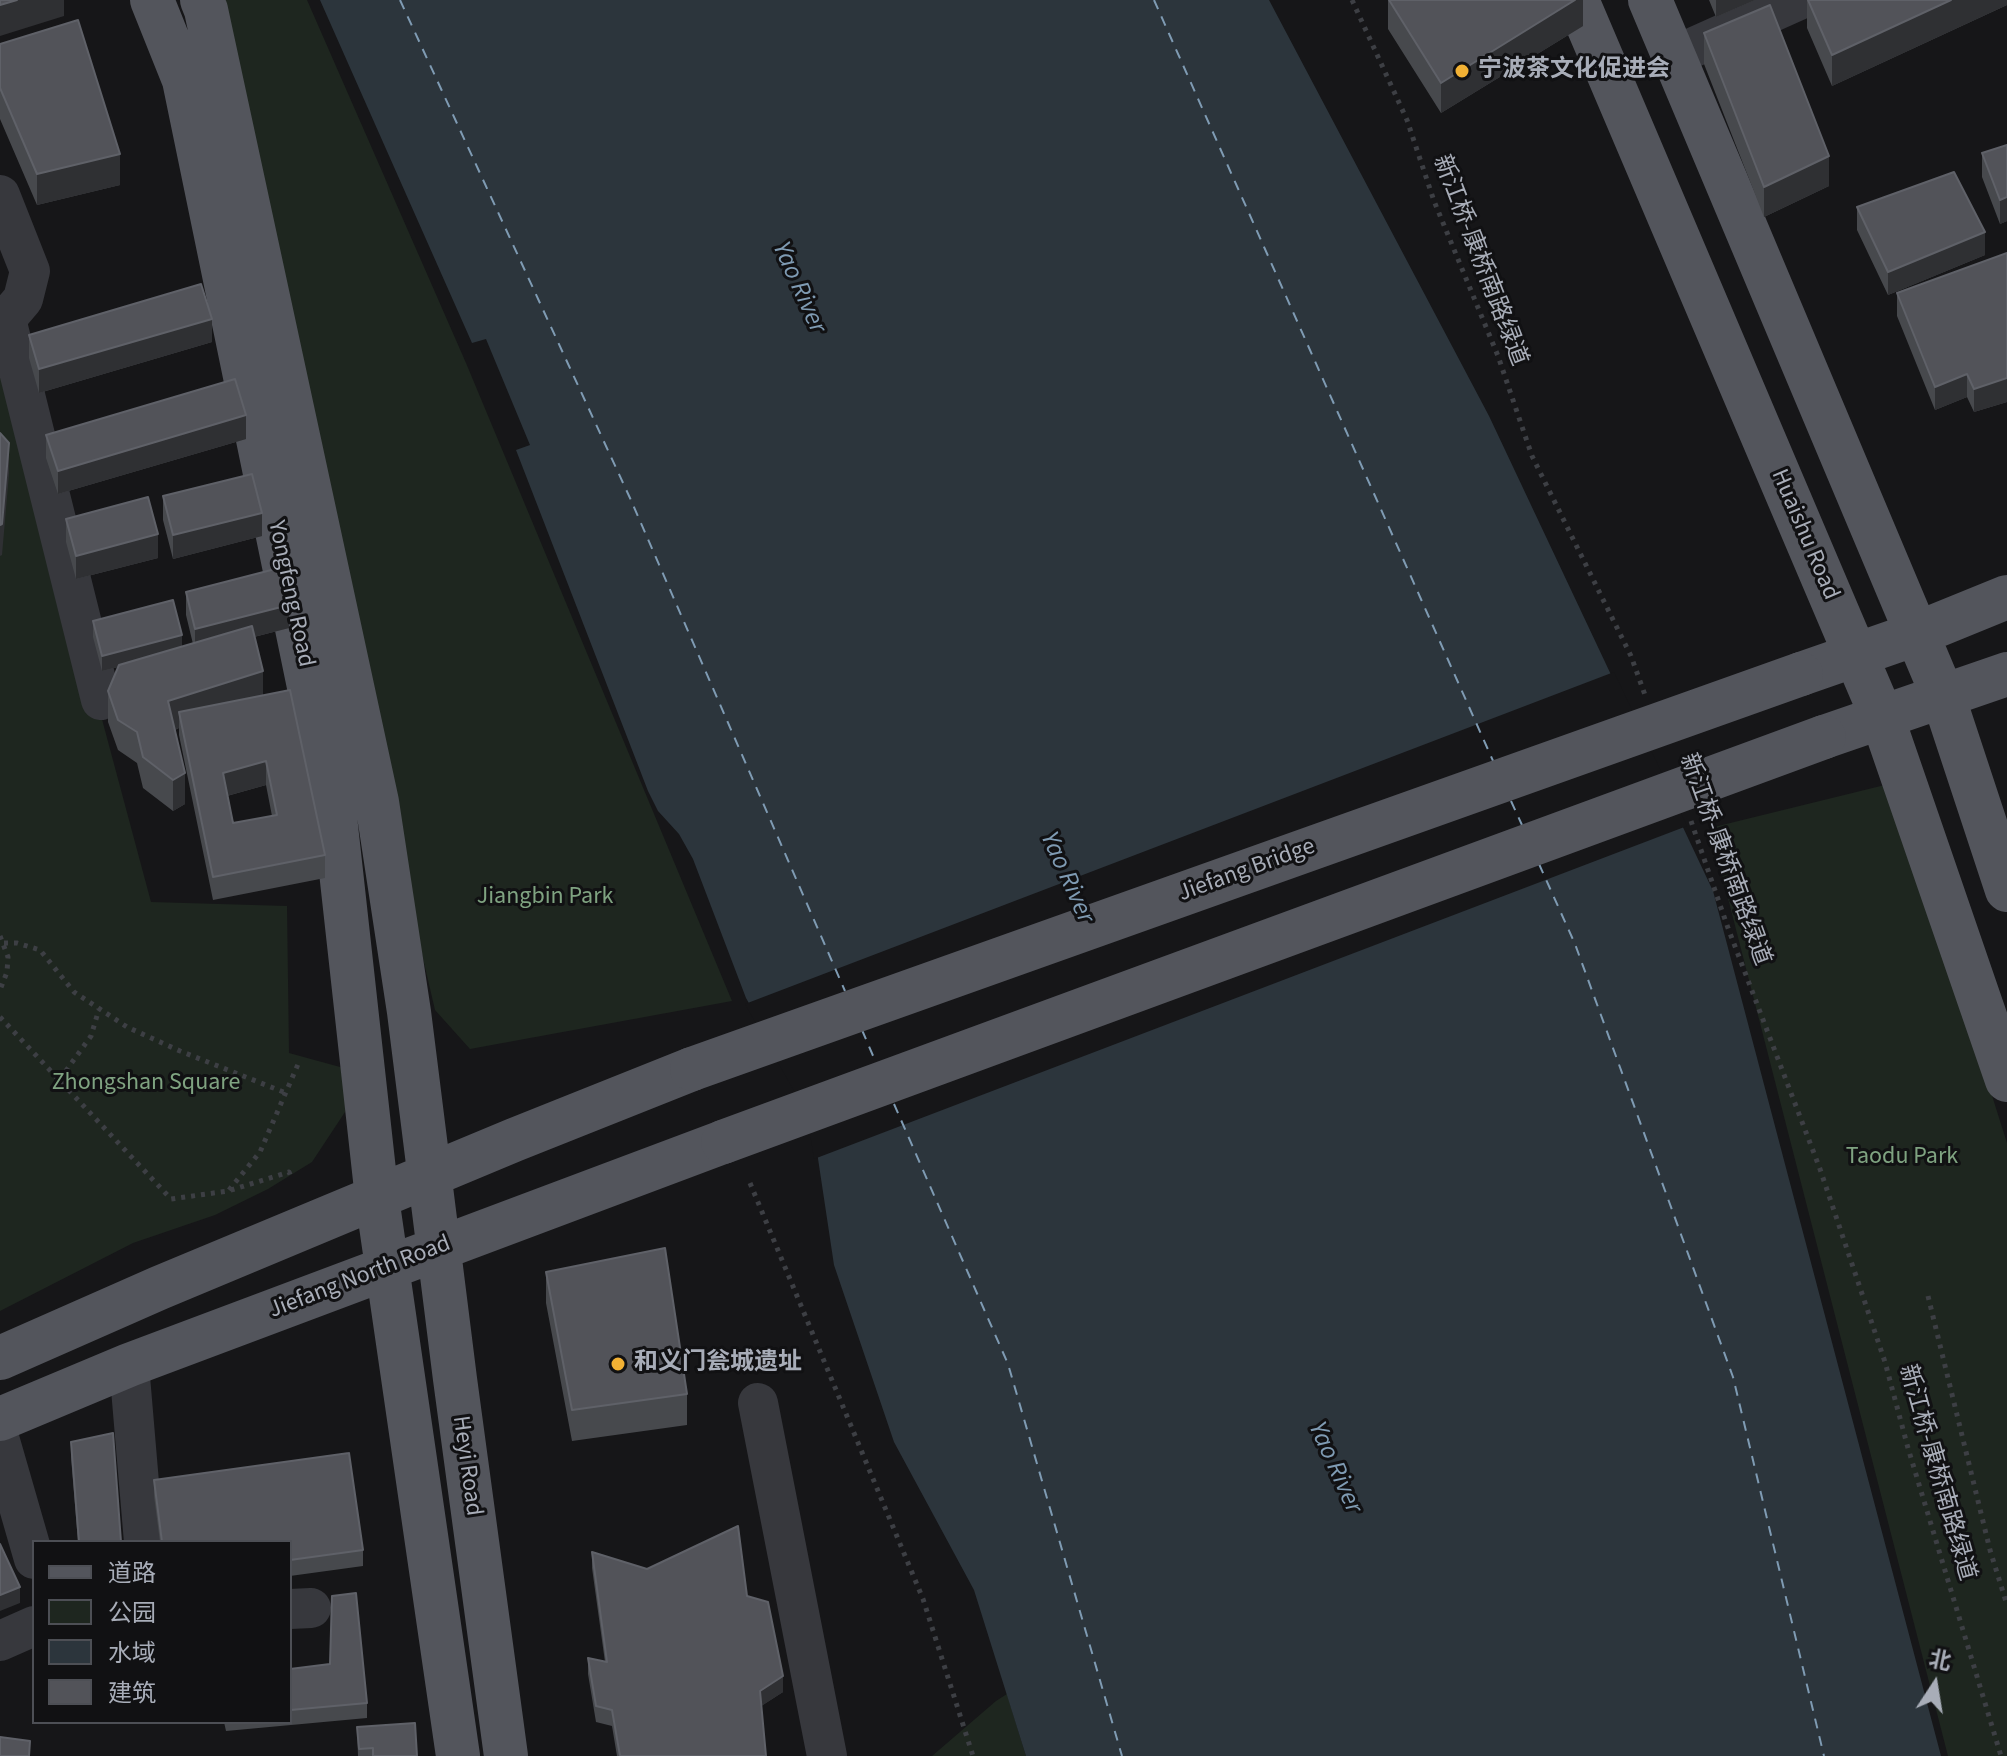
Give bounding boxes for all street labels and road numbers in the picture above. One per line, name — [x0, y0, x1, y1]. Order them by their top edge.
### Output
street label: 新江桥-康桥南路绿道 — [1426, 152, 1532, 370]
street label: Huaishu Road — [1764, 465, 1844, 605]
street label: Yongfeng Road — [260, 518, 320, 670]
street label: 新江桥-康桥南路绿道 — [1672, 750, 1776, 970]
street label: Jiefang Bridge — [1175, 833, 1319, 909]
street label: Jiefang North Road — [265, 1230, 455, 1326]
street label: 新江桥-康桥南路绿道 — [1891, 1362, 1981, 1584]
street label: Heyi Road — [445, 1414, 487, 1518]

